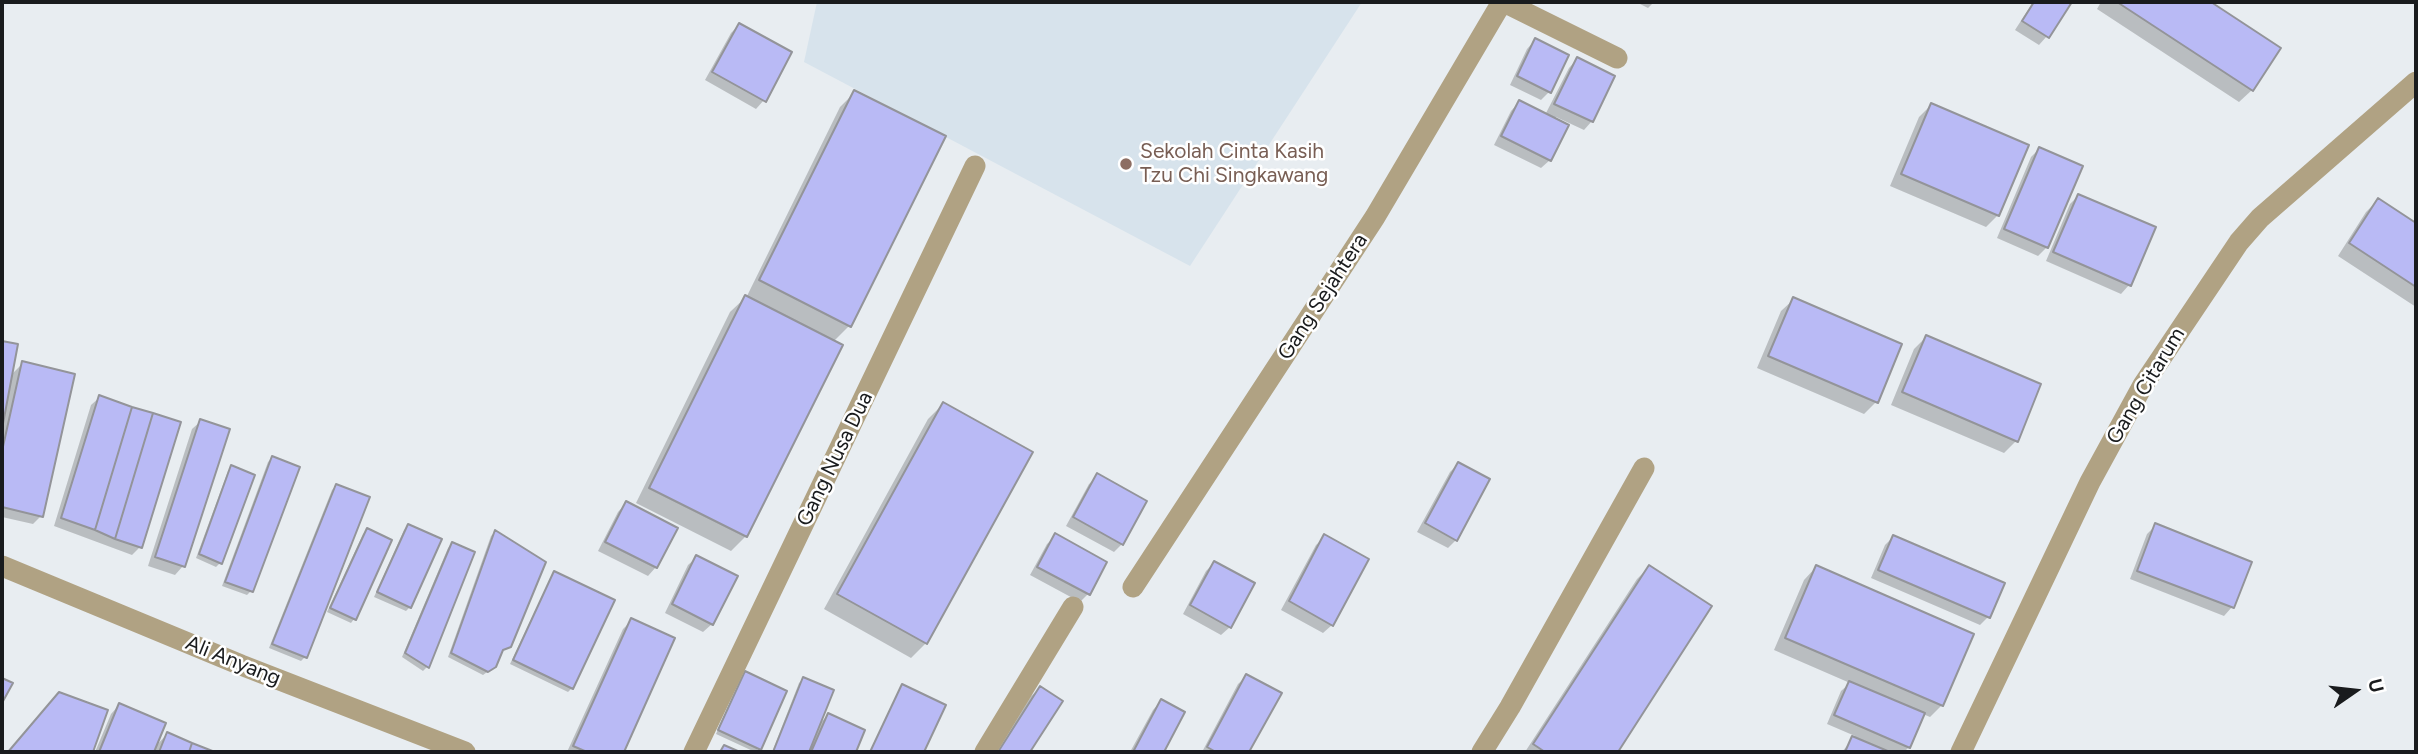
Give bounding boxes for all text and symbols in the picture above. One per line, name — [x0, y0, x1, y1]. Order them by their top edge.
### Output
place label: Sekolah Cinta Kasih Tzu Chi Singkawang — [1140, 139, 1328, 189]
marker: Sekolah Cinta Kasih Tzu Chi Singkawang — [1118, 156, 1134, 172]
street label: Gang Sejahtera — [1273, 229, 1373, 365]
street label: Gang Citarum — [2101, 323, 2191, 449]
street label: Gang Nusa Dua — [792, 388, 878, 530]
street label: Ali Anyang — [182, 631, 284, 691]
north arrow — [2320, 656, 2390, 726]
text: U — [2363, 677, 2389, 695]

